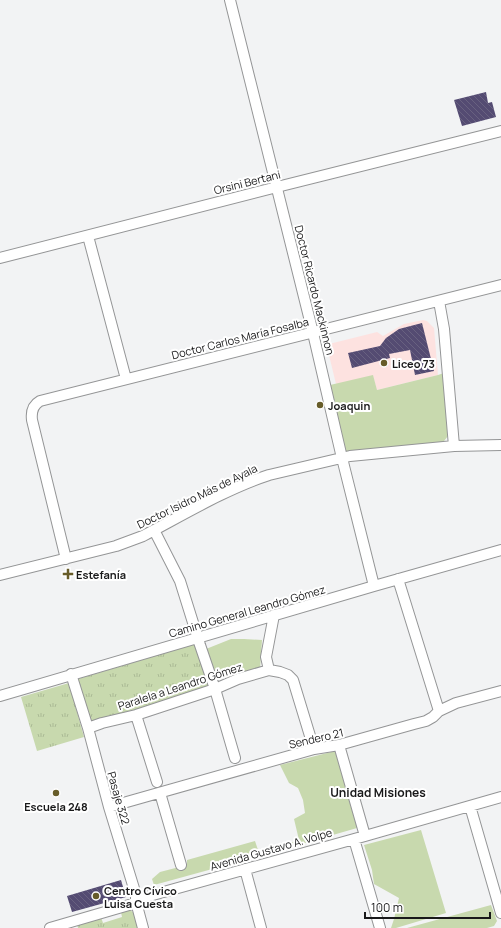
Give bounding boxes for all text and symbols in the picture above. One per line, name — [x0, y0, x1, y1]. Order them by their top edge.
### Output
street label: Orsini Bertani — [212, 166, 282, 198]
street label: Doctor Ricardo Mackinnon — [292, 224, 338, 356]
street label: Doctor Carlos María Fosalba — [170, 314, 310, 362]
place label: Liceo 73 — [392, 356, 435, 371]
marker: Liceo 73 — [379, 358, 389, 368]
place label: Joaquin — [328, 398, 370, 413]
marker: Joaquin — [315, 400, 325, 410]
street label: Doctor Isidro Más de Ayala — [134, 460, 260, 532]
place label: Estefanía — [76, 567, 126, 582]
marker: Estefanía — [63, 569, 73, 579]
street label: Camino General Leandro Gómez — [167, 581, 327, 641]
street label: Paralela a Leandro Gómez — [116, 659, 244, 713]
street label: Sendero 21 — [287, 724, 345, 752]
street label: Pasaje 322 — [104, 770, 134, 826]
district label: Unidad Misiones — [330, 784, 426, 801]
marker: Escuela 248 — [51, 788, 61, 798]
place label: Escuela 248 — [24, 799, 88, 814]
street label: Avenida Gustavo A. Volpe — [208, 824, 334, 874]
place label: Centro Cívico Luisa Cuesta — [104, 883, 177, 911]
marker: Centro Cívico Luisa Cuesta — [91, 891, 101, 901]
scale bar — [365, 894, 490, 920]
text: 100 m — [371, 899, 403, 916]

